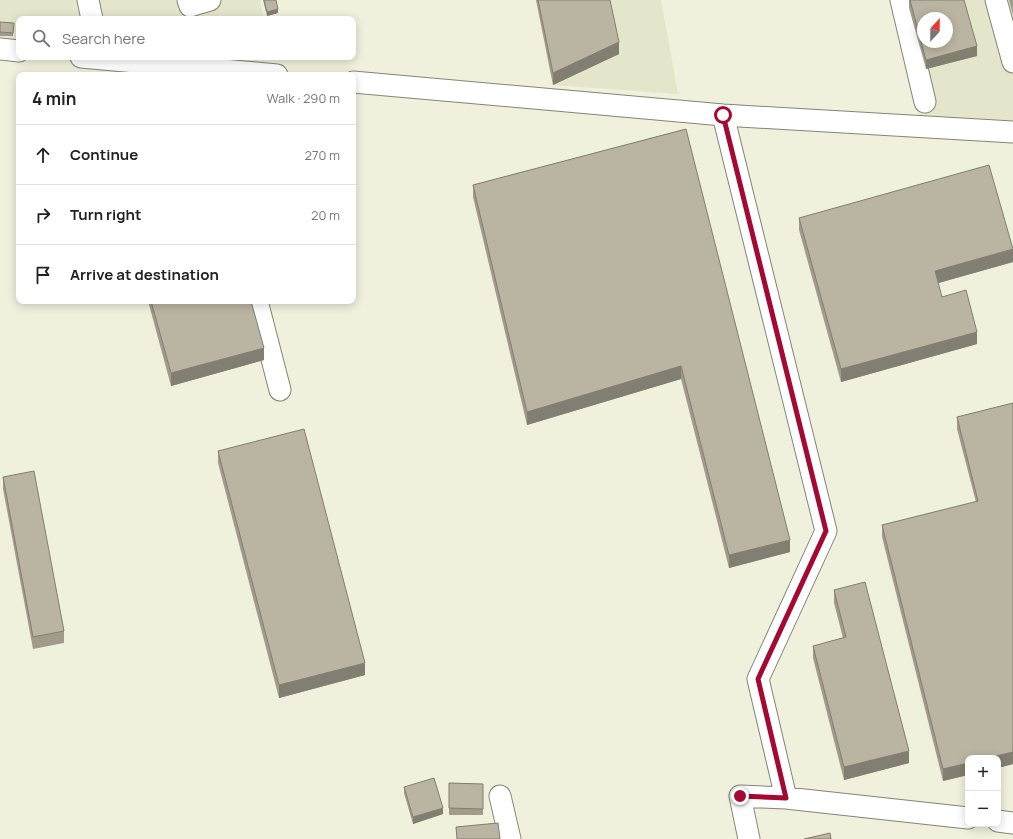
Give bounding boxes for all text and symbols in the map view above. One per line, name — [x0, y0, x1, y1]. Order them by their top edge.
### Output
north arrow — [917, 12, 953, 48]
search box — [16, 16, 356, 60]
icon: search — [30, 27, 52, 49]
text: Search here — [62, 28, 145, 49]
text: 4 min — [32, 87, 76, 110]
text: Walk · 290 m — [267, 89, 340, 107]
route start — [714, 106, 732, 124]
icon: ahead — [32, 144, 54, 166]
text: Continue — [70, 144, 138, 165]
text: 270 m — [305, 146, 340, 164]
icon: right — [32, 204, 54, 226]
text: Turn right — [70, 204, 141, 225]
text: 20 m — [311, 206, 340, 224]
icon: arrive — [32, 264, 54, 286]
text: Arrive at destination — [70, 264, 219, 285]
map controls — [965, 755, 1001, 827]
button: + — [965, 755, 1001, 791]
route end — [731, 787, 749, 805]
button: − — [965, 791, 1001, 827]

